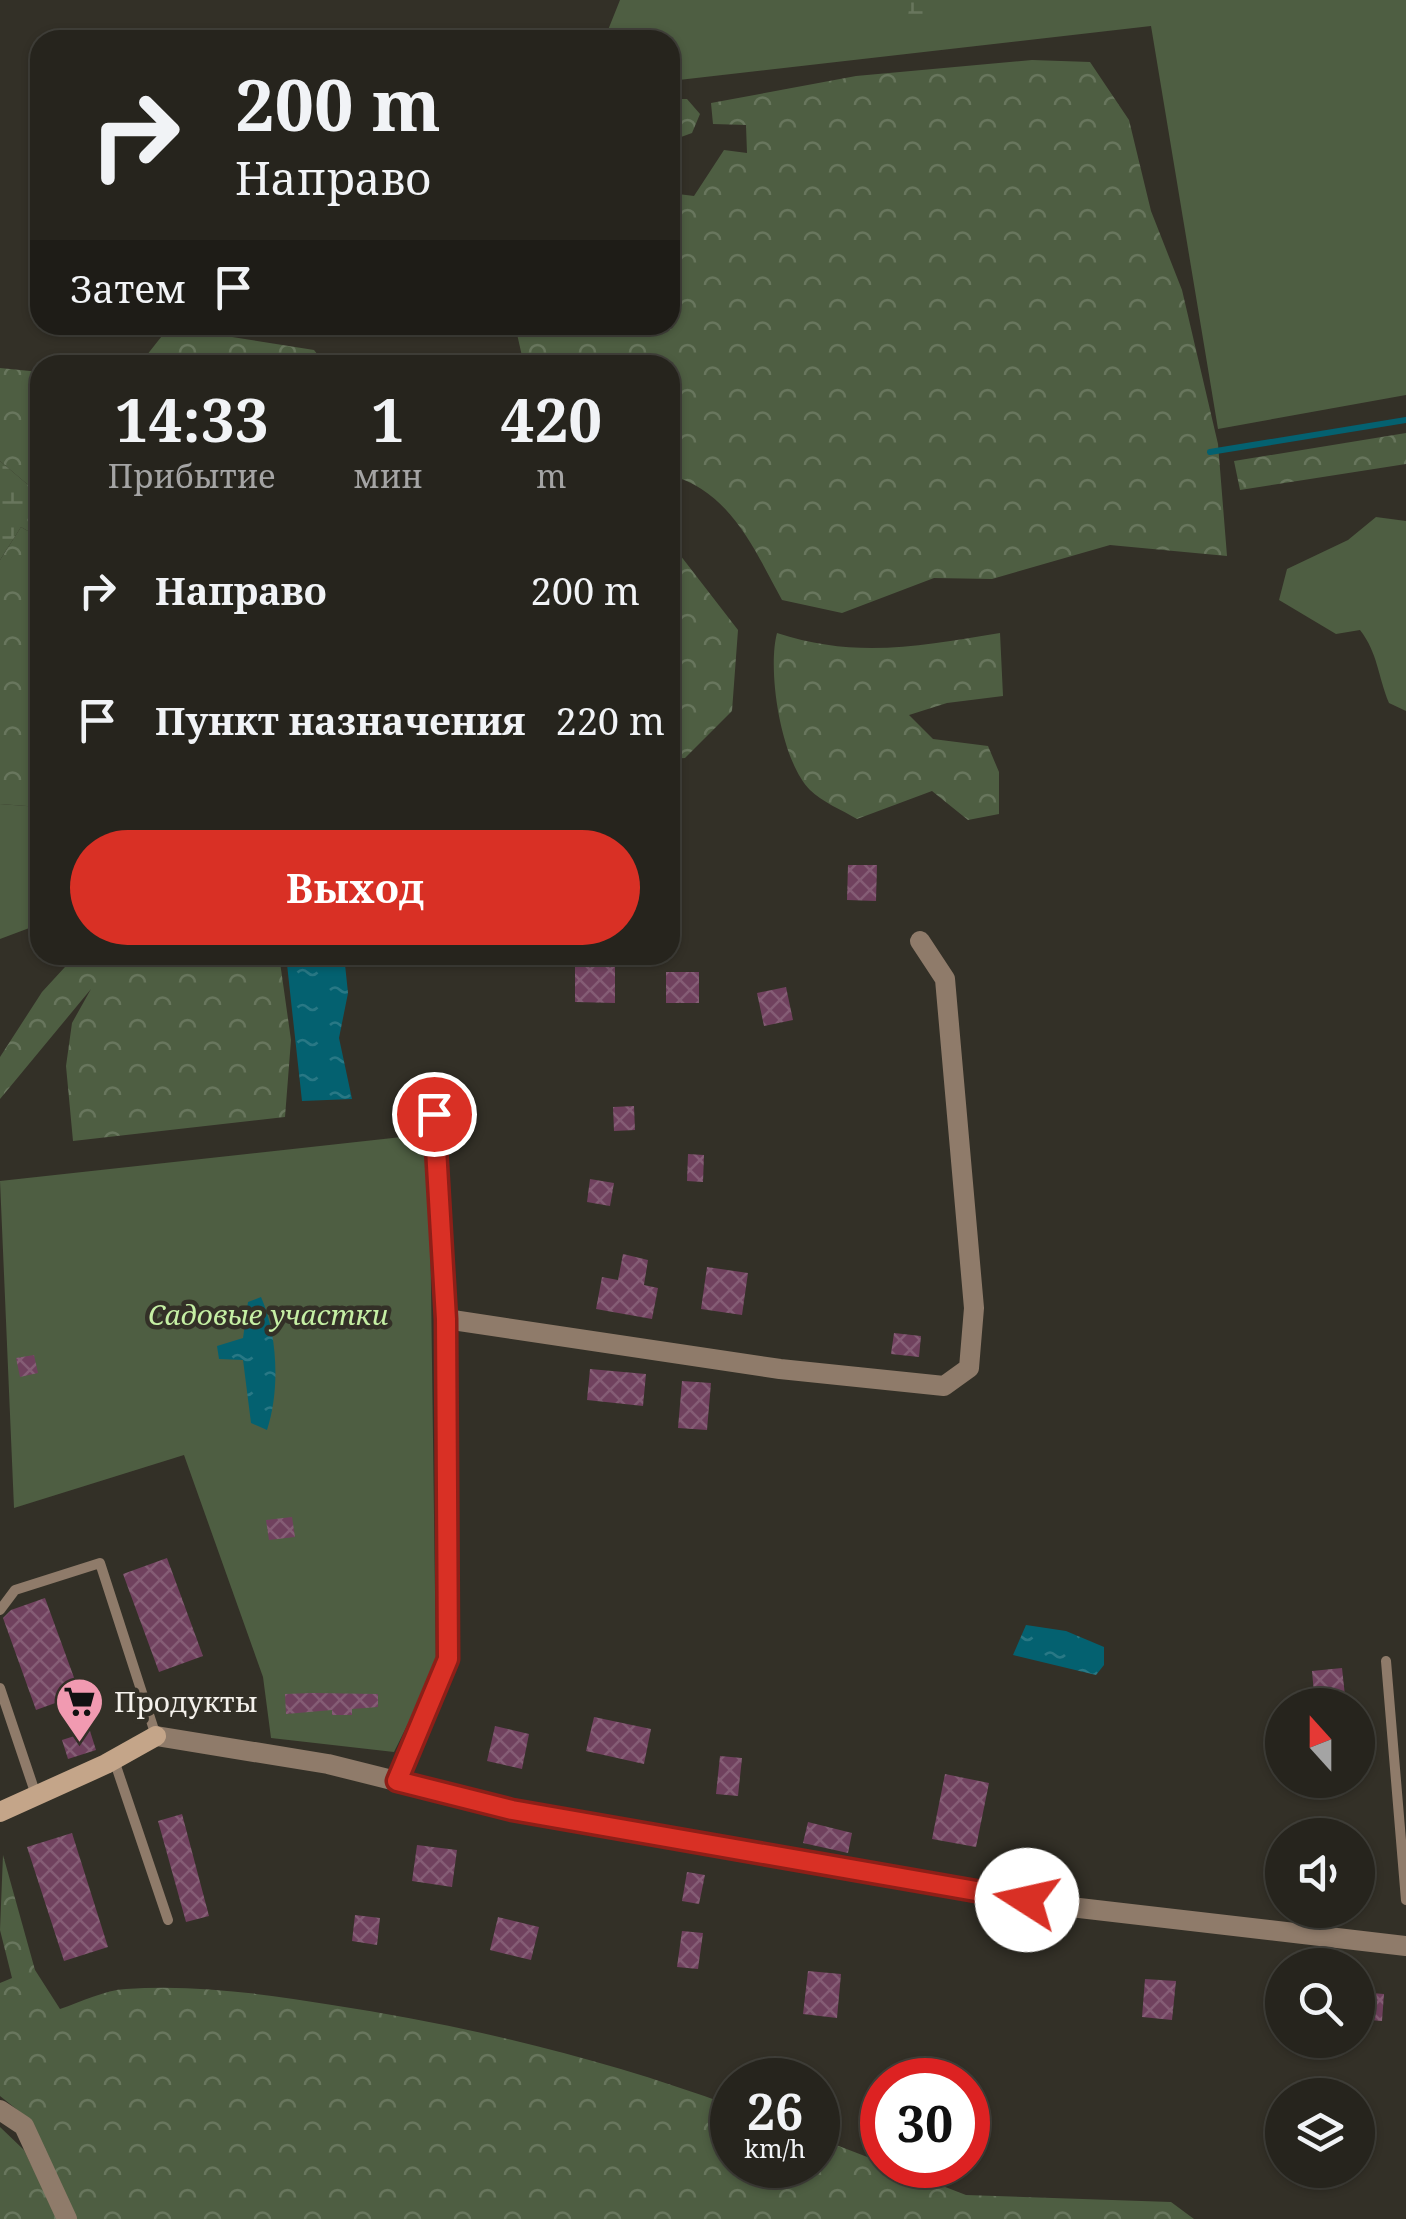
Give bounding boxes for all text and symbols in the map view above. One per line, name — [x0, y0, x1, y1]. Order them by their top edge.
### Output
text: 200 m — [235, 56, 441, 152]
icon: right — [70, 70, 200, 200]
text: Направо — [235, 147, 431, 208]
icon: arrive — [206, 260, 261, 315]
text: Затем — [70, 262, 186, 314]
text: 14:33 — [115, 378, 269, 460]
text: 1 — [371, 378, 405, 460]
text: 420 — [501, 378, 602, 460]
text: Прибытие — [108, 454, 276, 497]
text: мин — [353, 454, 423, 497]
text: m — [536, 454, 566, 497]
icon: right — [70, 563, 125, 618]
text: Направо — [155, 564, 327, 616]
text: 200 m — [530, 564, 640, 616]
icon: arrive — [70, 693, 125, 748]
text: Пункт назначения — [155, 694, 525, 746]
text: 220 m — [555, 694, 665, 746]
button: Выход — [70, 830, 640, 945]
pin — [392, 1072, 477, 1157]
icon: arrive — [407, 1087, 462, 1142]
park label: Садовые участки — [148, 1295, 389, 1333]
supermarket icon: Продукты — [53, 1676, 105, 1744]
place label: Продукты — [114, 1682, 258, 1720]
north arrow — [1265, 1688, 1375, 1798]
map controls — [1265, 1688, 1375, 2188]
button: sound — [1265, 1818, 1375, 1928]
position arrow — [975, 1848, 1079, 1952]
button: search — [1265, 1948, 1375, 2058]
speed limit sign: 30 — [860, 2058, 990, 2188]
text: 26 — [747, 2077, 803, 2145]
button: layers — [1265, 2078, 1375, 2188]
text: km/h — [744, 2131, 806, 2165]

